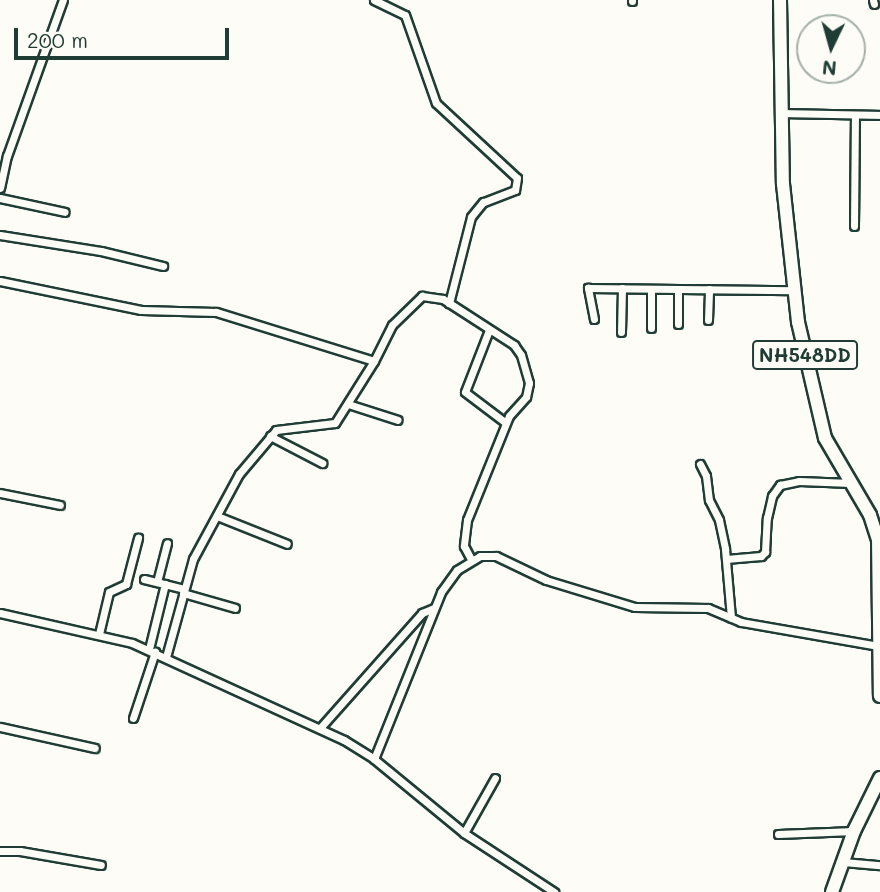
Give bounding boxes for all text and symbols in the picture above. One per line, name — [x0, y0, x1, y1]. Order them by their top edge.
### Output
scale bar — [18, 14, 233, 58]
north arrow — [796, 14, 866, 84]
text: 200 m — [27, 26, 88, 53]
text: N — [821, 55, 838, 82]
road number: NH548DD — [751, 340, 859, 370]

